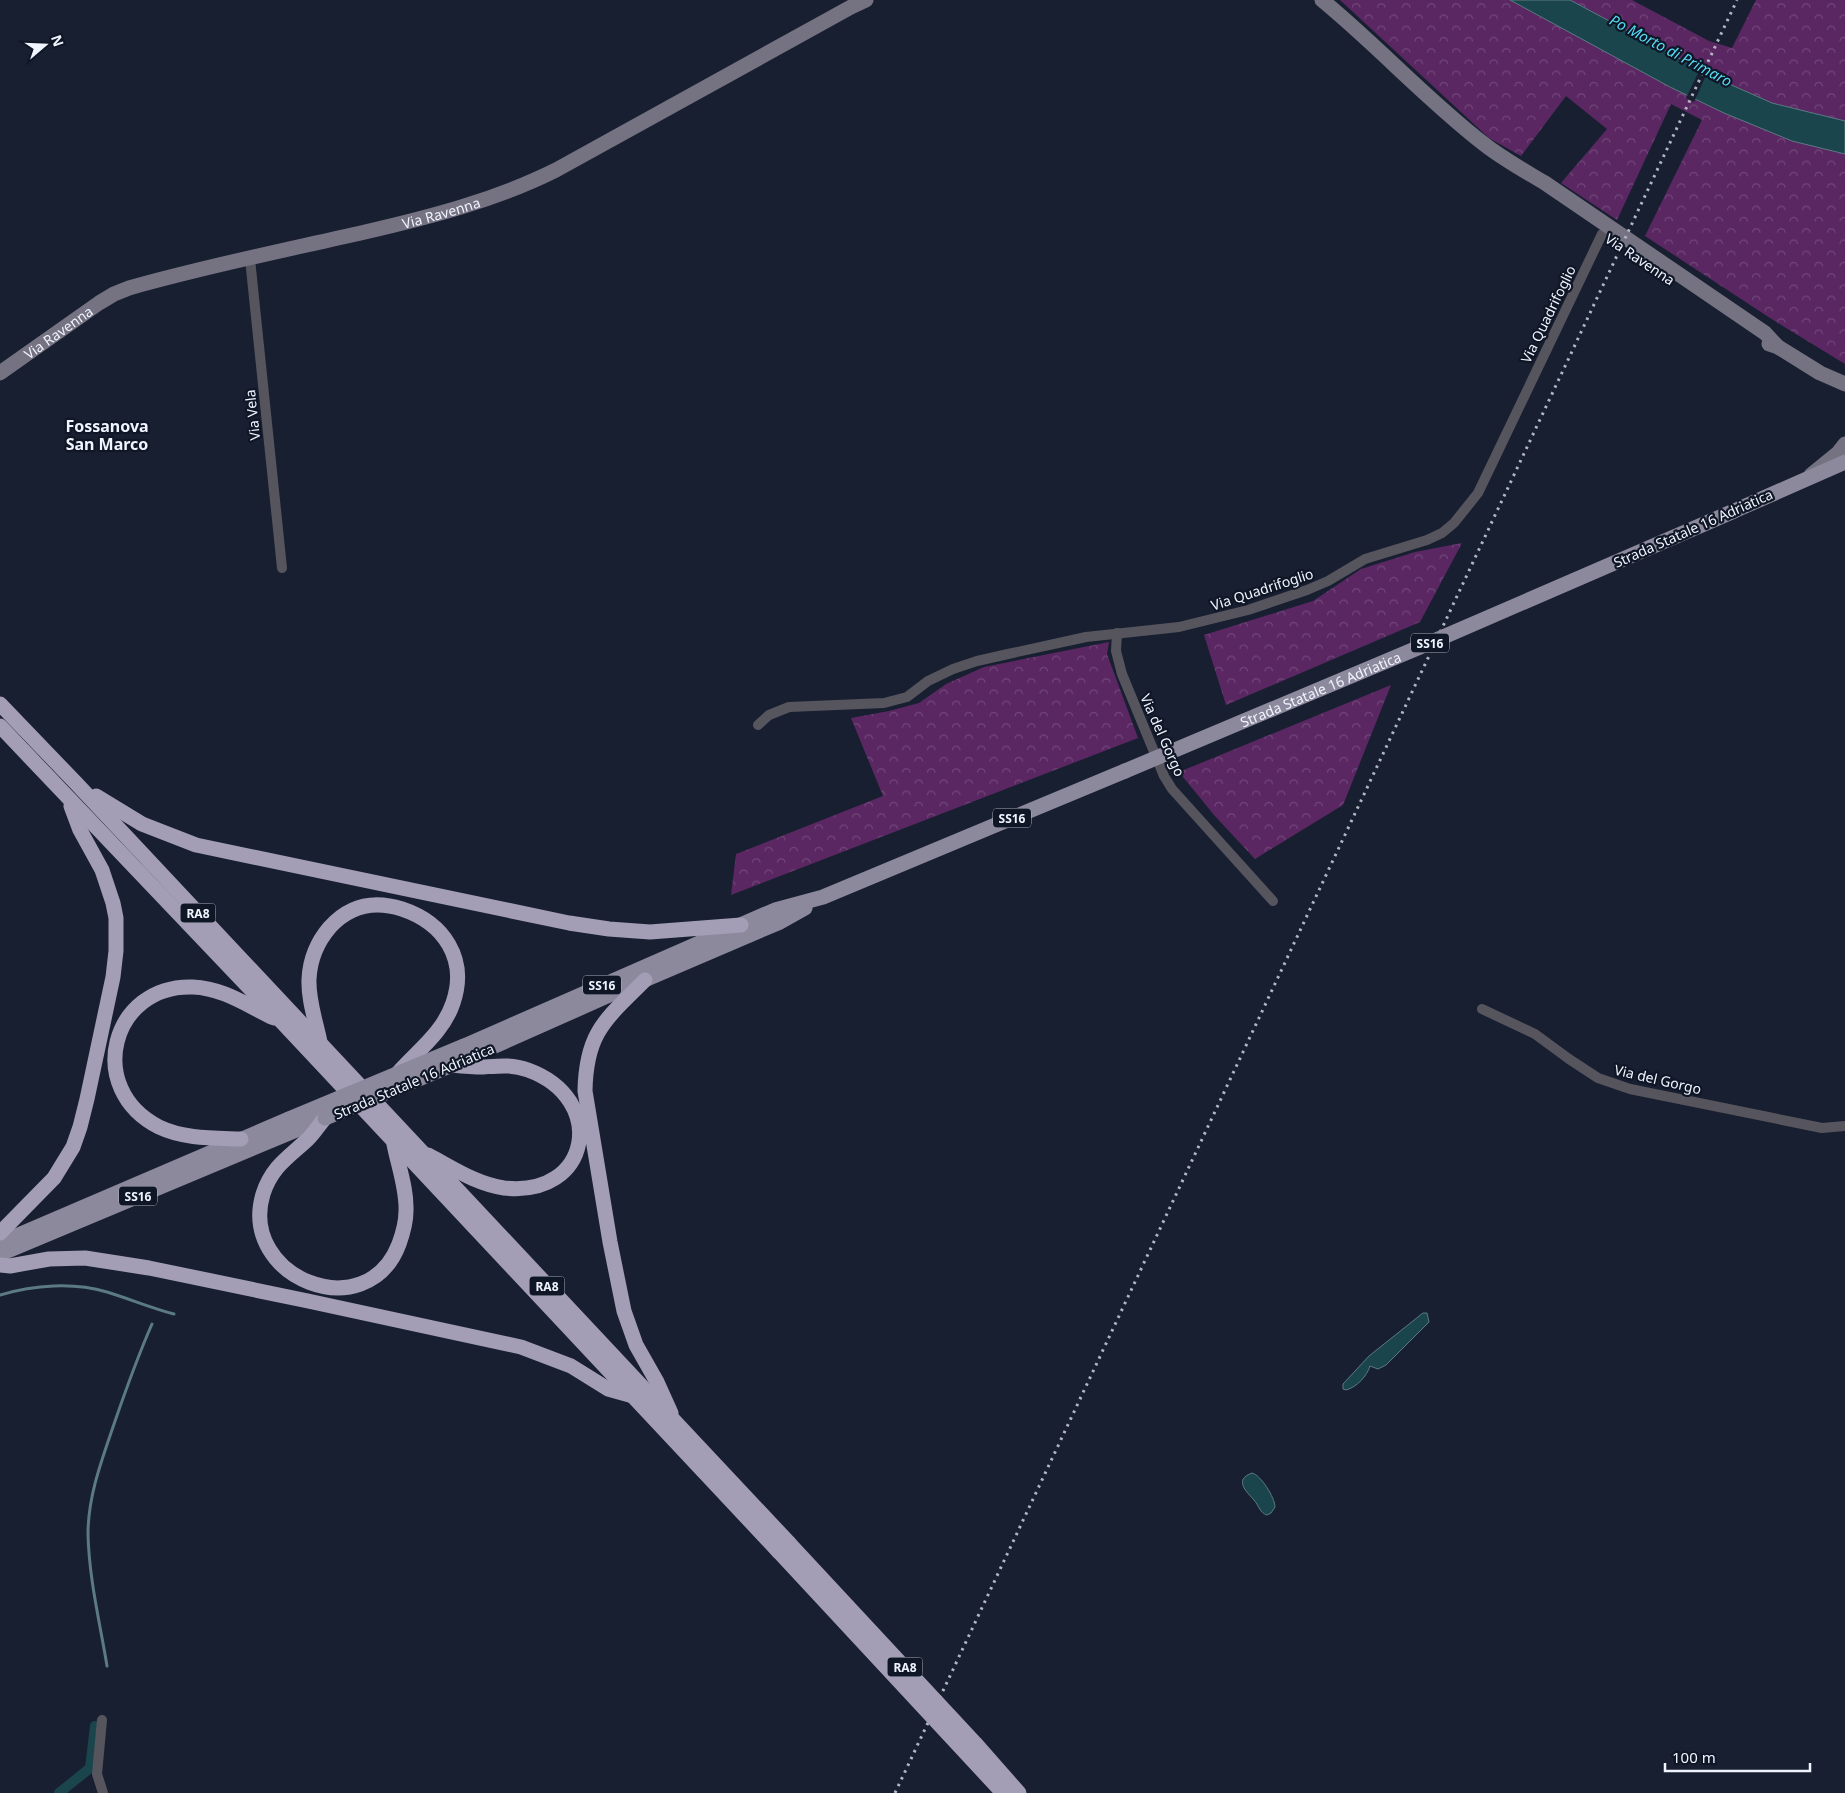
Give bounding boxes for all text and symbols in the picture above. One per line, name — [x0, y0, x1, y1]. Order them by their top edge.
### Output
water label: Po Morto di Primaro — [1606, 9, 1736, 91]
north arrow — [20, 20, 70, 70]
text: N — [47, 32, 69, 49]
street label: Via Ravenna — [400, 192, 483, 232]
street label: Via Ravenna — [1601, 229, 1679, 289]
street label: Via Quadrifoglio — [1516, 262, 1580, 366]
street label: Via Ravenna — [20, 301, 96, 363]
street label: Via Vela — [240, 389, 264, 441]
district label: Fossanova San Marco — [65, 415, 149, 455]
street label: Strada Statale 16 Adriatica — [1610, 484, 1776, 572]
street label: Via Quadrifoglio — [1208, 564, 1316, 614]
road number: SS16 — [1411, 634, 1449, 652]
street label: Strada Statale 16 Adriatica — [1237, 647, 1404, 731]
street label: Via del Gorgo — [1136, 691, 1190, 779]
road number: SS16 — [993, 808, 1031, 828]
road number: RA8 — [180, 904, 216, 922]
road number: SS16 — [583, 976, 621, 994]
street label: Strada Statale 16 Adriatica — [331, 1039, 497, 1123]
street label: Via del Gorgo — [1613, 1060, 1703, 1098]
road number: SS16 — [119, 1186, 157, 1206]
road number: RA8 — [530, 1276, 564, 1295]
road number: RA8 — [888, 1658, 922, 1676]
scale bar — [1665, 1740, 1810, 1772]
text: 100 m — [1672, 1747, 1716, 1767]

